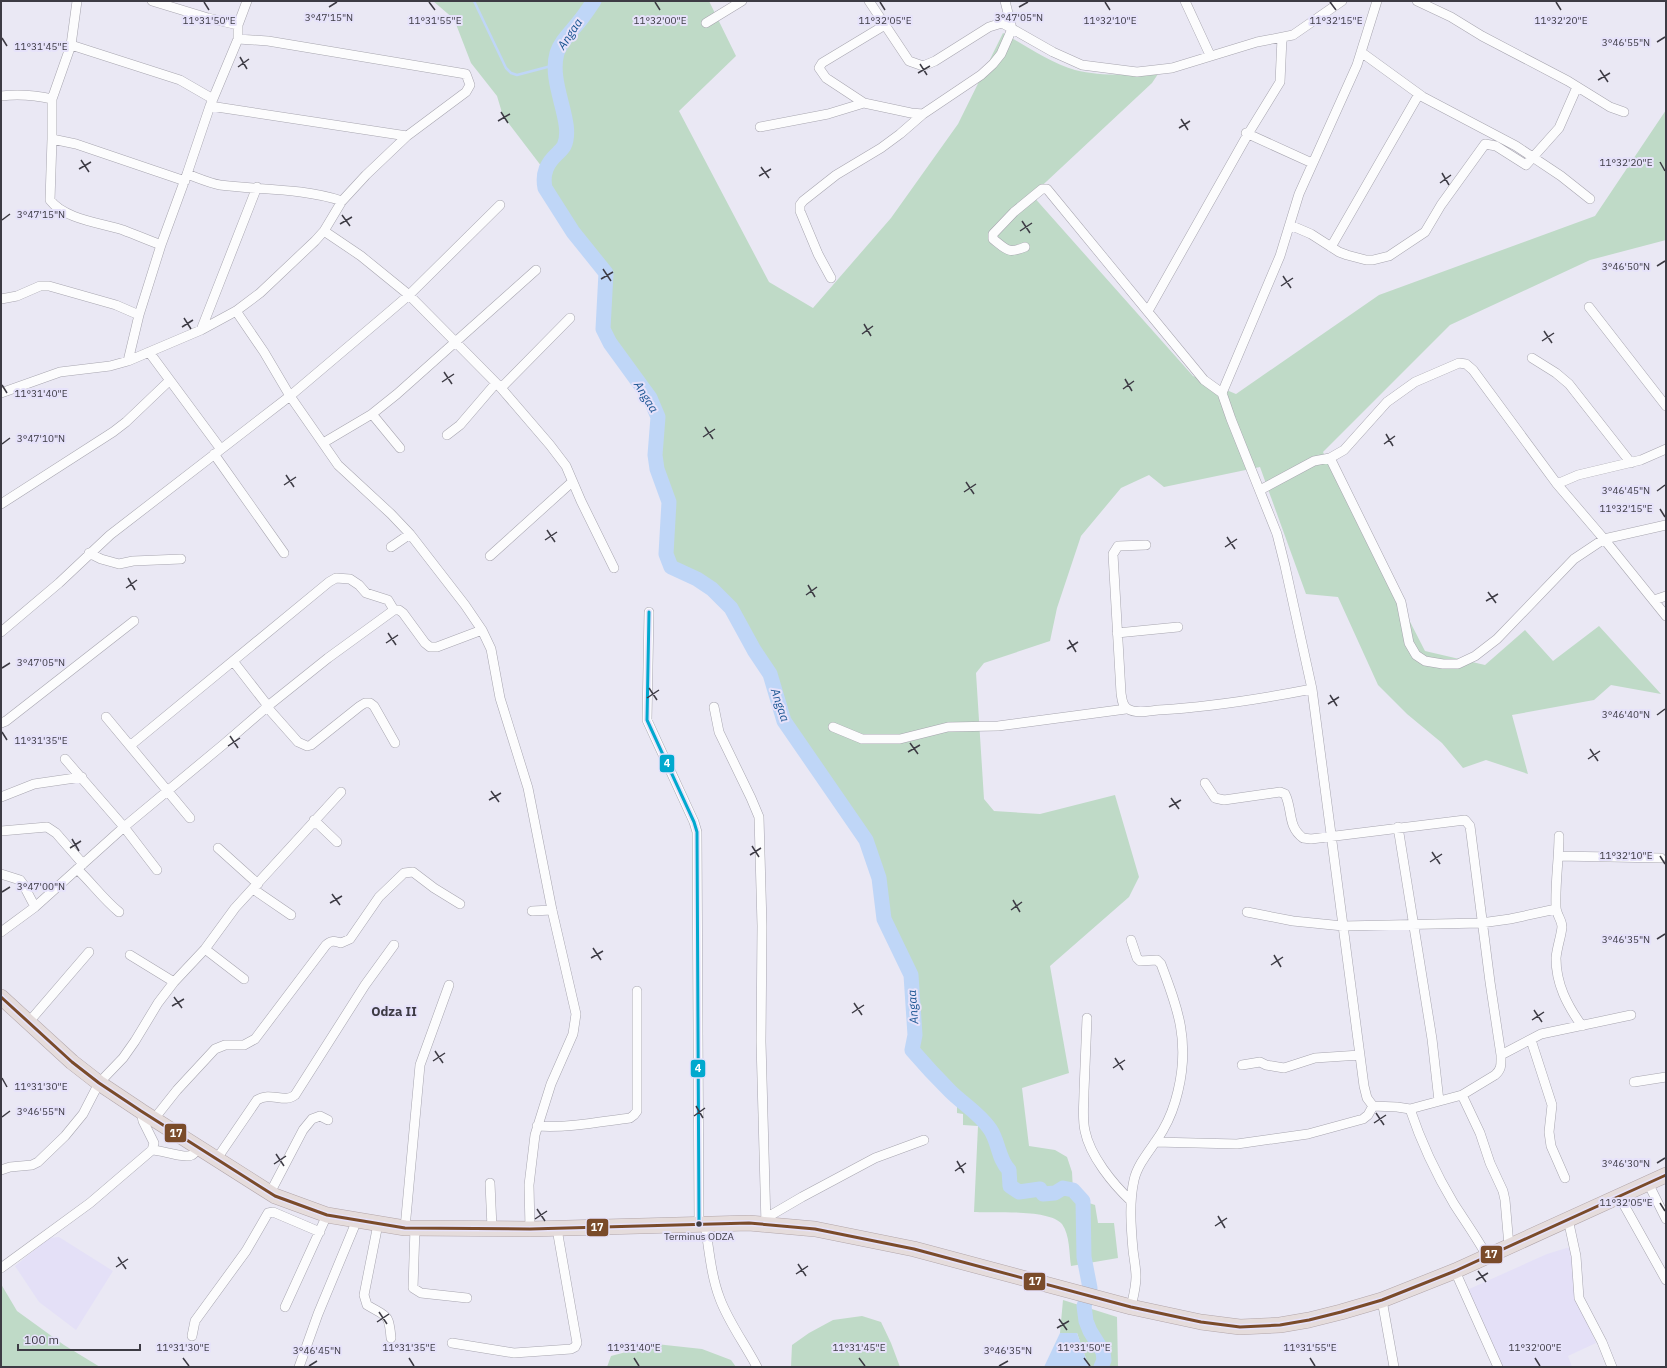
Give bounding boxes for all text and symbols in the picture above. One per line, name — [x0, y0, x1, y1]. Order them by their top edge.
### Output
text: 3°47'15"N — [305, 11, 353, 24]
text: 3°47'05"N — [995, 11, 1043, 24]
text: 11°31'50"E — [182, 14, 236, 27]
text: 11°31'55"E — [408, 14, 462, 27]
text: 11°32'00"E — [633, 14, 687, 27]
text: 11°32'05"E — [858, 14, 912, 27]
text: 11°32'10"E — [1083, 14, 1137, 27]
text: 11°32'15"E — [1309, 14, 1363, 27]
text: 11°32'20"E — [1534, 14, 1588, 27]
water label: Angaa — [553, 15, 585, 53]
text: 3°46'55"N — [1602, 36, 1650, 49]
text: 11°31'45"E — [14, 40, 68, 53]
text: 11°32'20"E — [1599, 156, 1653, 169]
text: 3°47'15"N — [17, 208, 65, 221]
text: 3°46'50"N — [1602, 260, 1650, 273]
water label: Angaa — [630, 377, 662, 415]
text: 11°31'40"E — [14, 387, 68, 400]
text: 3°47'10"N — [17, 432, 65, 445]
text: 3°46'45"N — [1602, 484, 1650, 497]
text: 11°32'15"E — [1599, 502, 1653, 515]
text: 3°47'05"N — [17, 656, 65, 669]
water label: Angaa — [767, 685, 793, 724]
text: 3°46'40"N — [1602, 708, 1650, 721]
text: 11°31'35"E — [14, 734, 68, 747]
line badge: 4 — [659, 754, 675, 773]
text: 4 — [664, 756, 671, 770]
text: 11°32'10"E — [1599, 849, 1653, 862]
text: 3°47'00"N — [17, 880, 65, 893]
text: 3°46'35"N — [1602, 933, 1650, 946]
water label: Angaa — [904, 989, 921, 1026]
district label: Odza II — [371, 1003, 417, 1020]
line badge: 4 — [690, 1059, 706, 1078]
text: 4 — [695, 1061, 702, 1075]
text: 11°31'30"E — [14, 1080, 68, 1093]
text: 3°46'55"N — [17, 1105, 65, 1118]
line badge: 17 — [164, 1123, 187, 1143]
text: 17 — [169, 1126, 183, 1140]
text: 3°46'30"N — [1602, 1157, 1650, 1170]
text: 11°32'05"E — [1599, 1196, 1653, 1209]
line badge: 17 — [586, 1218, 609, 1237]
marker: Terminus ODZA — [694, 1219, 704, 1229]
text: 17 — [590, 1220, 604, 1234]
place label: Terminus ODZA — [664, 1230, 735, 1243]
line badge: 17 — [1480, 1245, 1503, 1264]
text: 17 — [1484, 1247, 1498, 1261]
line badge: 17 — [1023, 1272, 1046, 1291]
text: 17 — [1028, 1274, 1042, 1288]
scale bar — [18, 1326, 140, 1352]
text: 100 m — [24, 1332, 59, 1347]
text: 11°31'30"E — [156, 1341, 210, 1354]
text: 11°31'35"E — [382, 1341, 436, 1354]
text: 11°31'40"E — [607, 1341, 661, 1354]
text: 11°31'45"E — [832, 1341, 886, 1354]
text: 11°31'50"E — [1057, 1341, 1111, 1354]
text: 11°31'55"E — [1283, 1341, 1337, 1354]
text: 11°32'00"E — [1508, 1341, 1562, 1354]
text: 3°46'45"N — [293, 1344, 341, 1357]
text: 3°46'35"N — [984, 1344, 1032, 1357]

